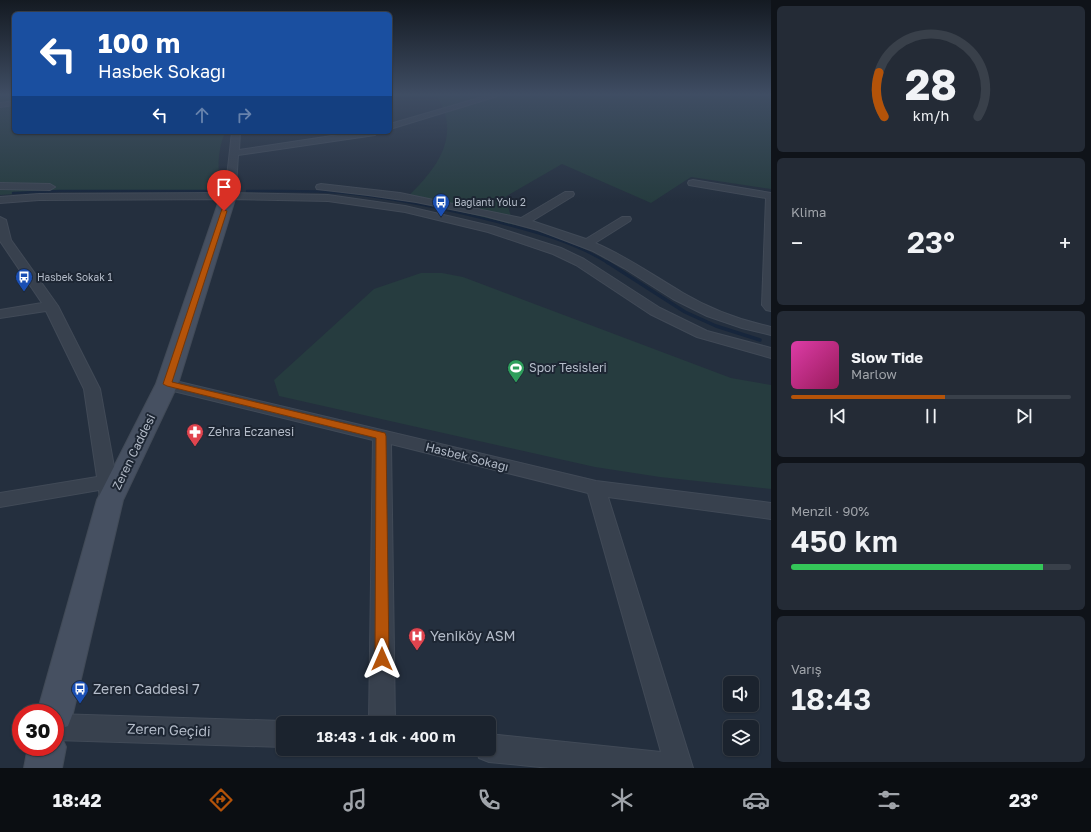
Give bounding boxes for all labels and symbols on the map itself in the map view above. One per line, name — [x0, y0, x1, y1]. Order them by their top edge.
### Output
pin — [207, 170, 241, 211]
bus stop icon: Bağlantı Yolu 2 — [431, 192, 451, 217]
place label: Bağlantı Yolu 2 — [454, 196, 526, 208]
bus stop icon: Hasbek Sokak 1 — [14, 267, 34, 292]
place label: Hasbek Sokak 1 — [37, 271, 112, 283]
sports icon: Spor Tesisleri — [506, 358, 526, 383]
place label: Spor Tesisleri — [529, 360, 607, 375]
street label: Zeren Caddesi — [109, 412, 158, 492]
pharmacy icon: Zehra Eczanesi — [185, 422, 205, 447]
place label: Zehra Eczanesi — [208, 424, 294, 439]
street label: Hasbek Sokağı — [424, 439, 510, 474]
hospital icon: Yeniköy ASM — [407, 626, 427, 651]
place label: Yeniköy ASM — [430, 627, 516, 644]
position arrow — [361, 638, 403, 680]
bus stop icon: Zeren Caddesi 7 — [70, 679, 90, 704]
place label: Zeren Caddesi 7 — [93, 680, 200, 697]
speed limit sign: 30 — [12, 704, 64, 756]
street label: Zeren Geçidi — [127, 720, 211, 739]

